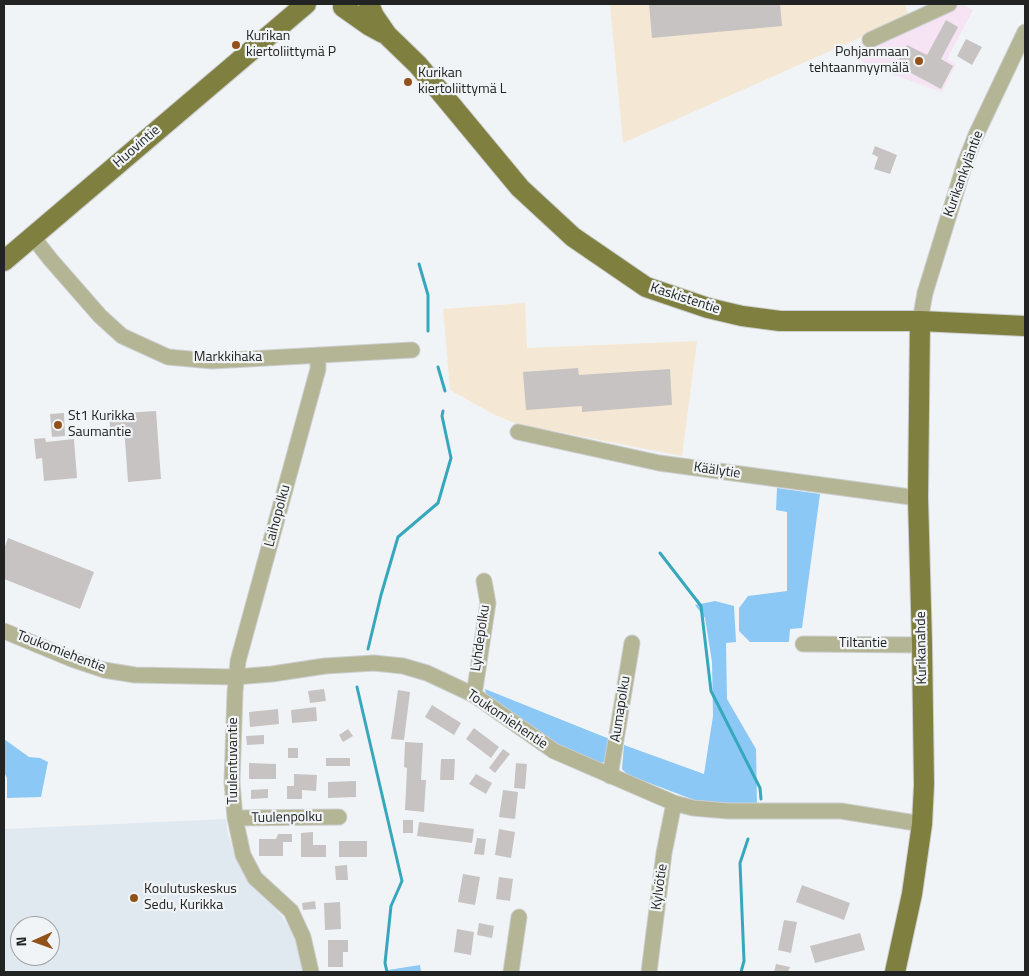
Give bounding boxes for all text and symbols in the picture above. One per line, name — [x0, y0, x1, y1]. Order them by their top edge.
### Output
place label: Kurikan kiertoliittymä P — [246, 29, 336, 62]
marker: Kurikan kiertoliittymä P — [230, 39, 242, 51]
place label: Pohjanmaan tehtaanmyymälä — [809, 45, 909, 78]
marker: Pohjanmaan tehtaanmyymälä — [913, 55, 925, 67]
place label: Kurikan kiertoliittymä L — [418, 66, 506, 98]
marker: Kurikan kiertoliittymä L — [402, 76, 414, 88]
street label: Huovintie — [110, 122, 164, 172]
street label: Kurikankyläntie — [941, 129, 987, 219]
street label: Kaskistentie — [648, 280, 722, 318]
street label: Markkihaka — [194, 350, 262, 366]
place label: St1 Kurikka Saumantie — [68, 409, 135, 442]
marker: St1 Kurikka Saumantie — [52, 419, 64, 431]
street label: Käälytie — [693, 459, 741, 483]
street label: Laihopolku — [262, 483, 294, 549]
street label: Lyhdepolku — [468, 604, 494, 672]
street label: Kurikanahde — [913, 611, 931, 685]
street label: Toukomiehentie — [14, 627, 108, 677]
street label: Tiltantie — [839, 636, 887, 652]
street label: Aumapolku — [607, 675, 635, 743]
street label: Toukomiehentie — [463, 687, 551, 753]
street label: Tuulentuvantie — [226, 717, 242, 805]
street label: Tuulenpolku — [251, 809, 323, 827]
street label: Kylvötie — [648, 863, 672, 911]
place label: Koulutuskeskus Sedu, Kurikka — [144, 882, 237, 914]
marker: Koulutuskeskus Sedu, Kurikka — [128, 892, 140, 904]
north arrow — [10, 916, 60, 966]
text: N — [10, 936, 31, 947]

